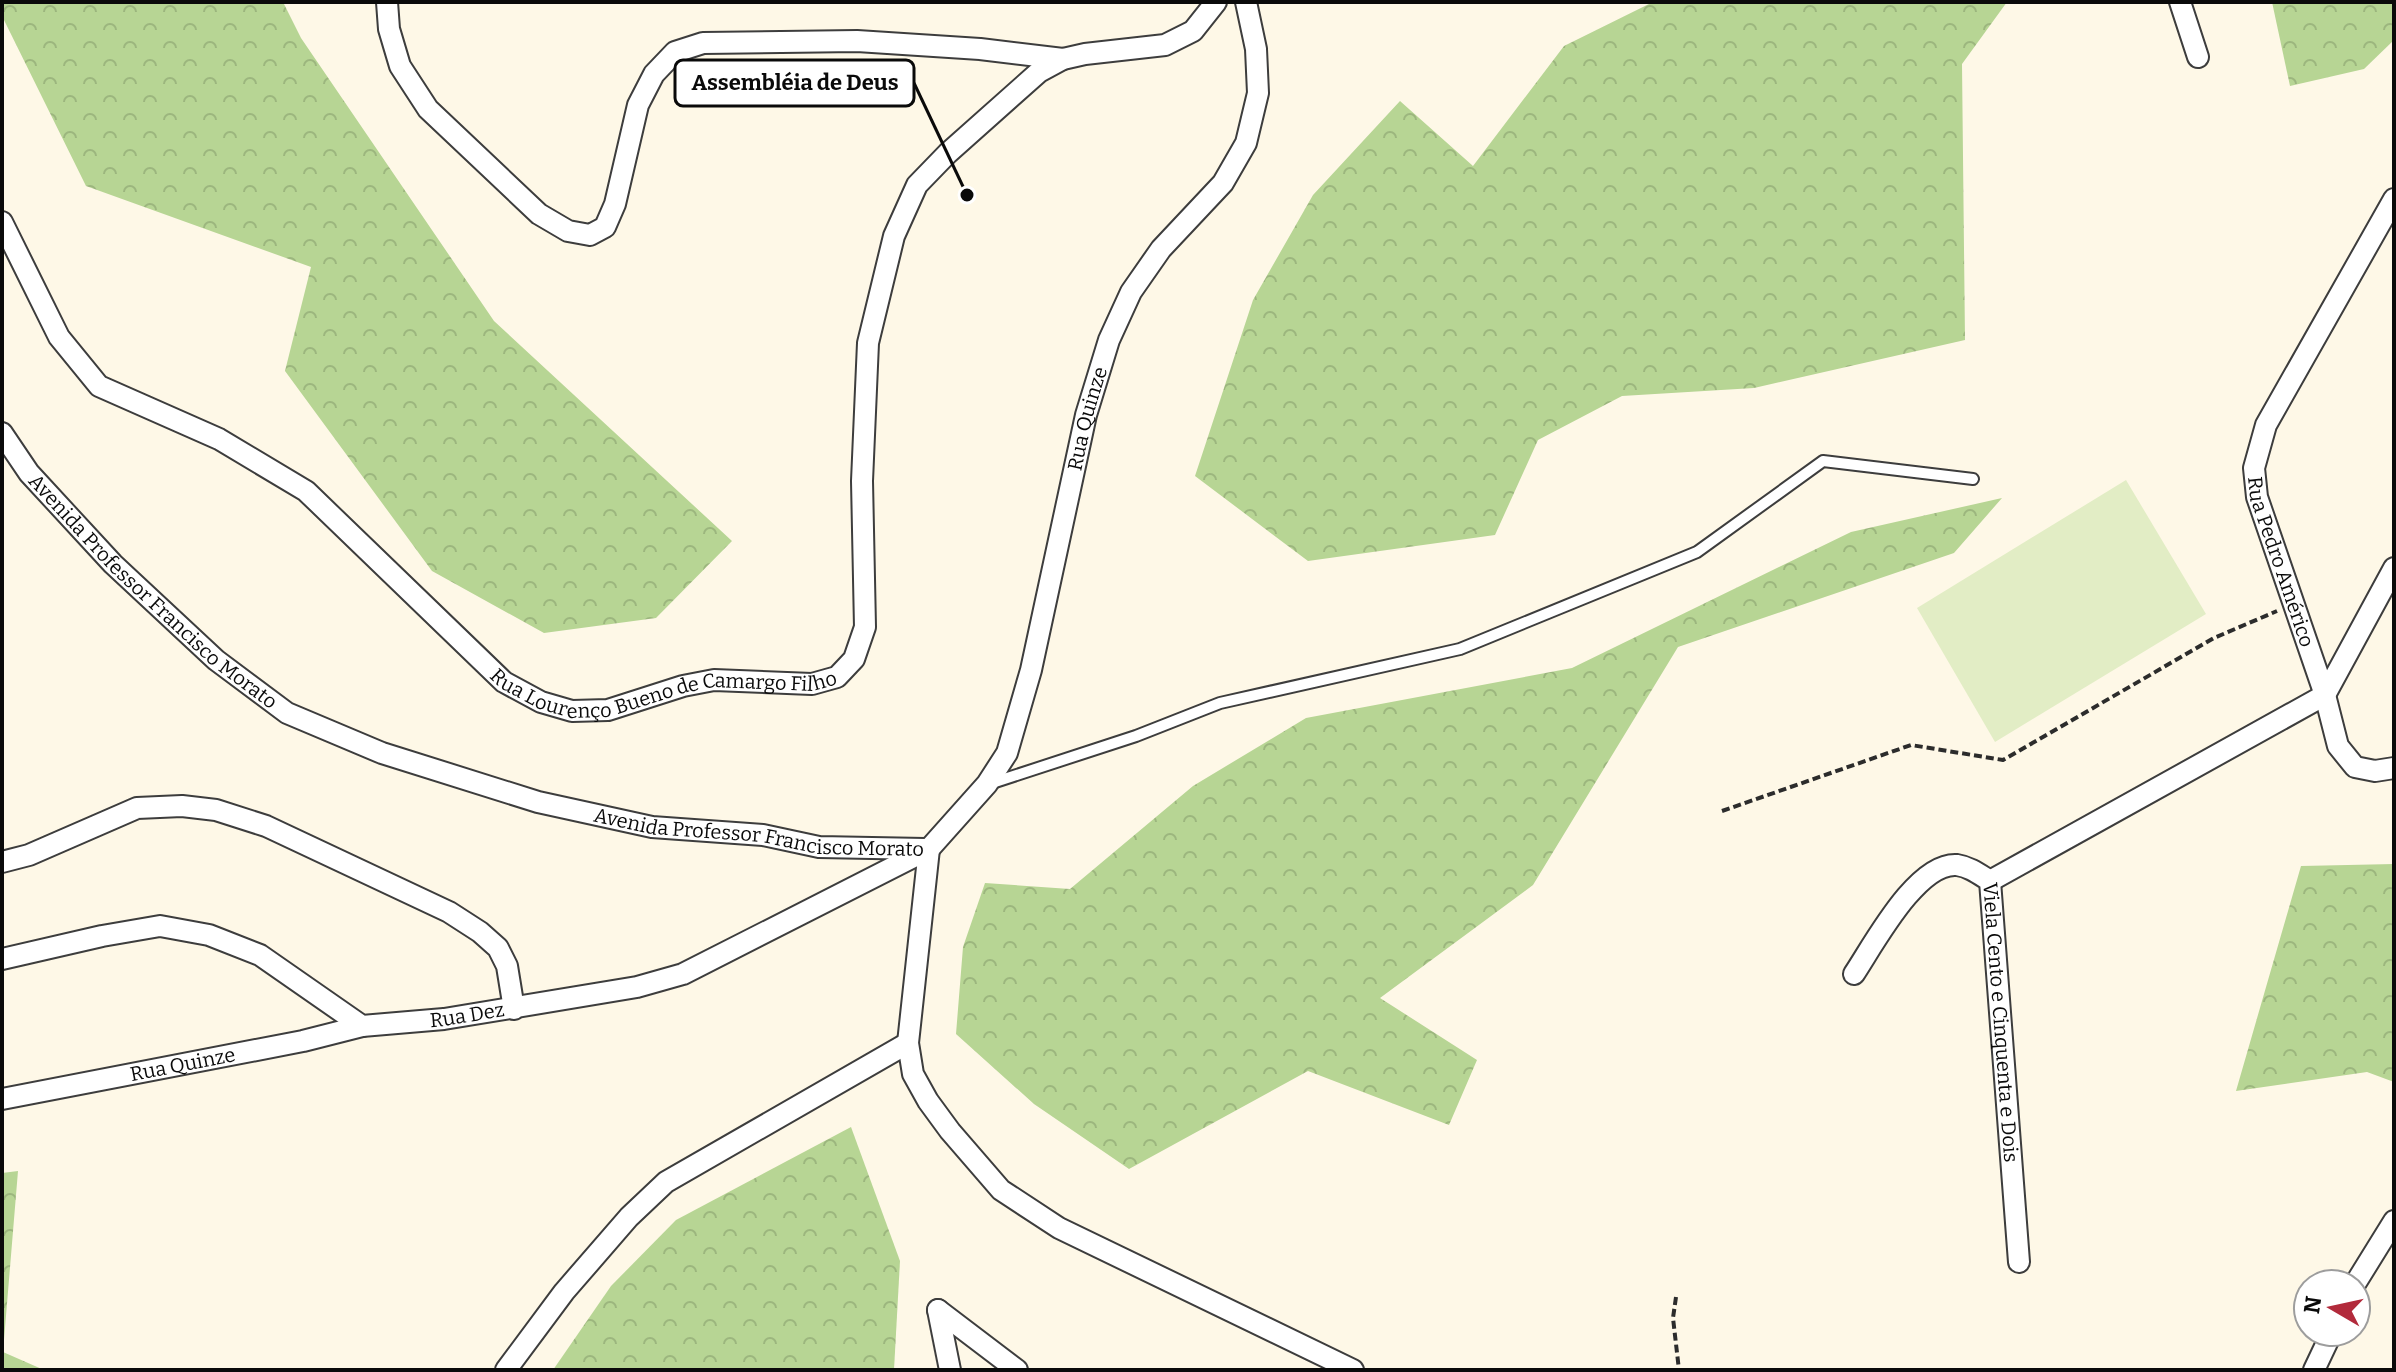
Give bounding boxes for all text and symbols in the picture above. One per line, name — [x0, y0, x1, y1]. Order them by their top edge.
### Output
callout: Assembléia de Deus — [675, 60, 914, 106]
text: Assembléia de Deus — [691, 69, 899, 96]
street label: Rua Quinze — [1062, 364, 1112, 473]
street label: Avenida Professor Francisco Morato — [24, 469, 282, 714]
street label: Rua Pedro Américo — [2243, 475, 2320, 650]
street label: Rua Lourenço Bueno de Camargo Filho — [485, 653, 843, 683]
text: Rua Lourenço Bueno de Camargo Filho — [485, 663, 839, 723]
street label: Avenida Professor Francisco Morato — [592, 803, 924, 861]
street label: Viela Cento e Cinquenta e Dois — [1978, 882, 2023, 1163]
street label: Rua Dez — [429, 997, 506, 1032]
street label: Rua Quinze — [128, 1042, 237, 1086]
north arrow — [2292, 1268, 2372, 1348]
text: N — [2298, 1294, 2327, 1315]

